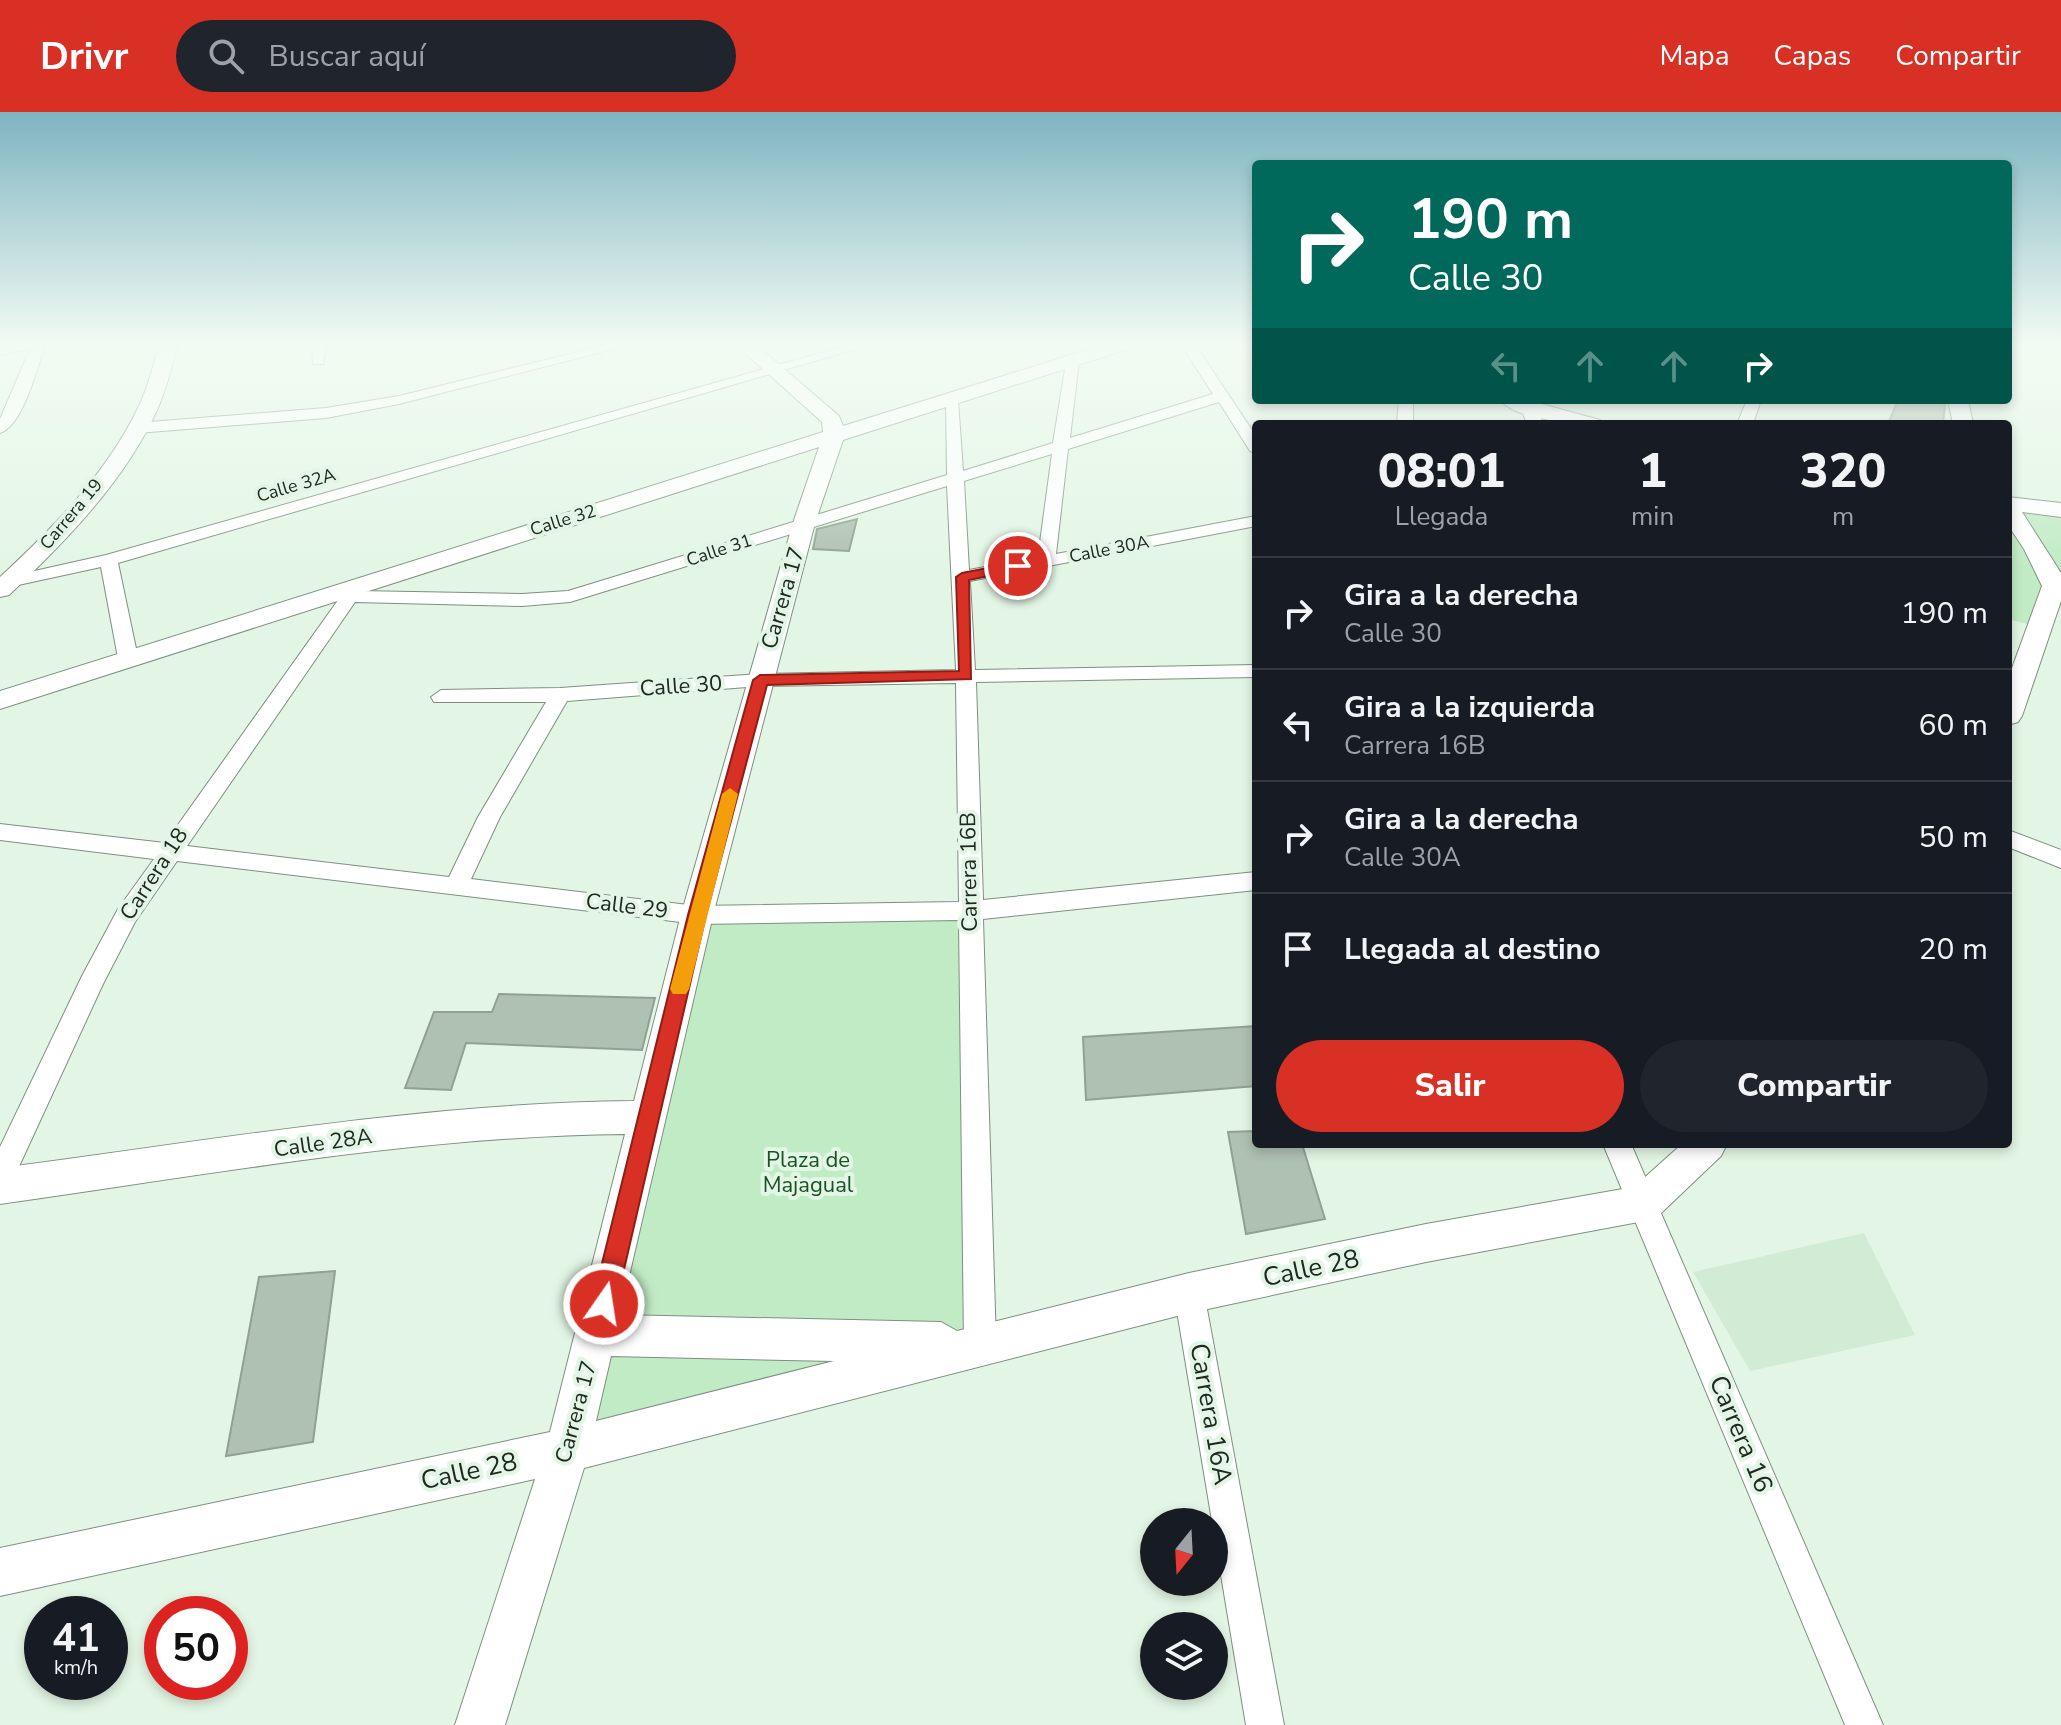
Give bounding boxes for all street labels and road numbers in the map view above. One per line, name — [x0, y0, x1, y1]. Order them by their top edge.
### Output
street label: Calle 32A — [254, 462, 338, 508]
street label: Carrera 19 — [34, 473, 108, 555]
street label: Calle 32 — [527, 499, 599, 541]
street label: Calle 31 — [683, 528, 755, 572]
street label: Calle 30A — [1067, 530, 1151, 568]
street label: Carrera 17 — [754, 543, 812, 653]
street label: Calle 30 — [639, 668, 723, 704]
street label: Carrera 16B — [953, 812, 985, 932]
street label: Carrera 18 — [113, 822, 195, 926]
street label: Calle 29 — [584, 886, 670, 926]
street label: Calle 28A — [272, 1121, 374, 1165]
street label: Calle 28 — [1260, 1241, 1362, 1295]
street label: Carrera 16A — [1181, 1341, 1241, 1487]
street label: Carrera 17 — [548, 1357, 604, 1467]
street label: Carrera 16 — [1701, 1370, 1781, 1498]
street label: Calle 28 — [418, 1444, 520, 1498]

